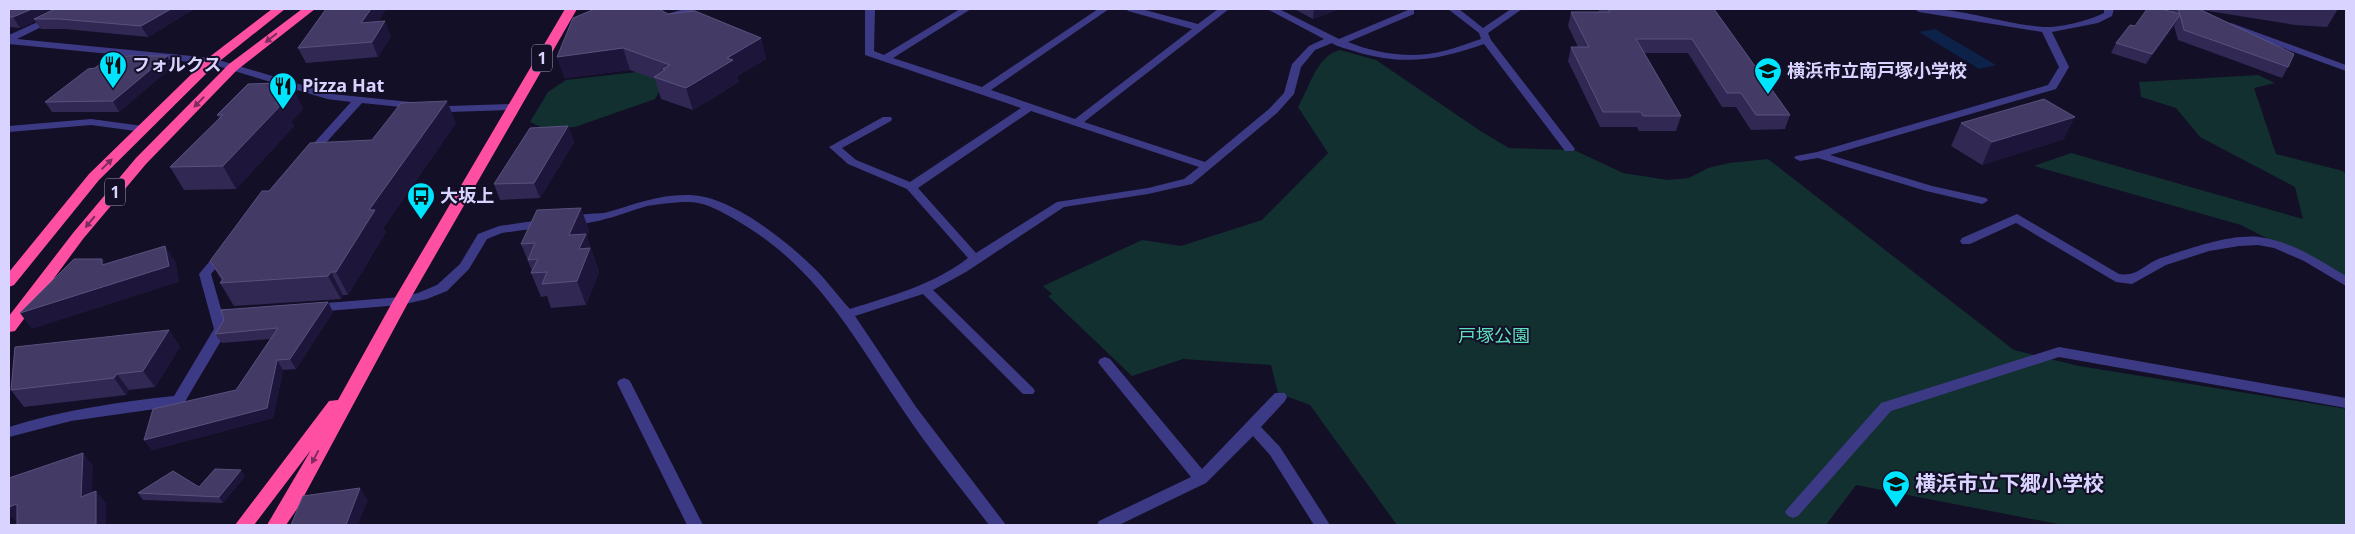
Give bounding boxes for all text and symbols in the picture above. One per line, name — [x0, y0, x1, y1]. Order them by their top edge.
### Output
one-way arrow — [264, 33, 278, 43]
road number: 1 — [532, 44, 552, 72]
restaurant icon: フォルクス — [98, 50, 128, 89]
place label: フォルクス — [132, 52, 221, 76]
school or university icon: 横浜市立南戸塚小学校 — [1753, 56, 1783, 95]
place label: 横浜市立南戸塚小学校 — [1787, 58, 1967, 82]
restaurant icon: Pizza Hat — [268, 71, 298, 110]
place label: Pizza Hat — [302, 73, 385, 97]
one-way arrow — [193, 96, 205, 108]
one-way arrow — [101, 158, 113, 170]
road number: 1 — [105, 178, 125, 206]
bus stop icon: 大坂上 — [406, 181, 436, 220]
place label: 大坂上 — [440, 183, 494, 207]
one-way arrow — [84, 216, 95, 229]
park label: 戸塚公園 — [1458, 323, 1530, 347]
one-way arrow — [311, 449, 319, 464]
school or university icon: 横浜市立下郷小学校 — [1881, 469, 1911, 508]
place label: 横浜市立下郷小学校 — [1915, 469, 2104, 497]

